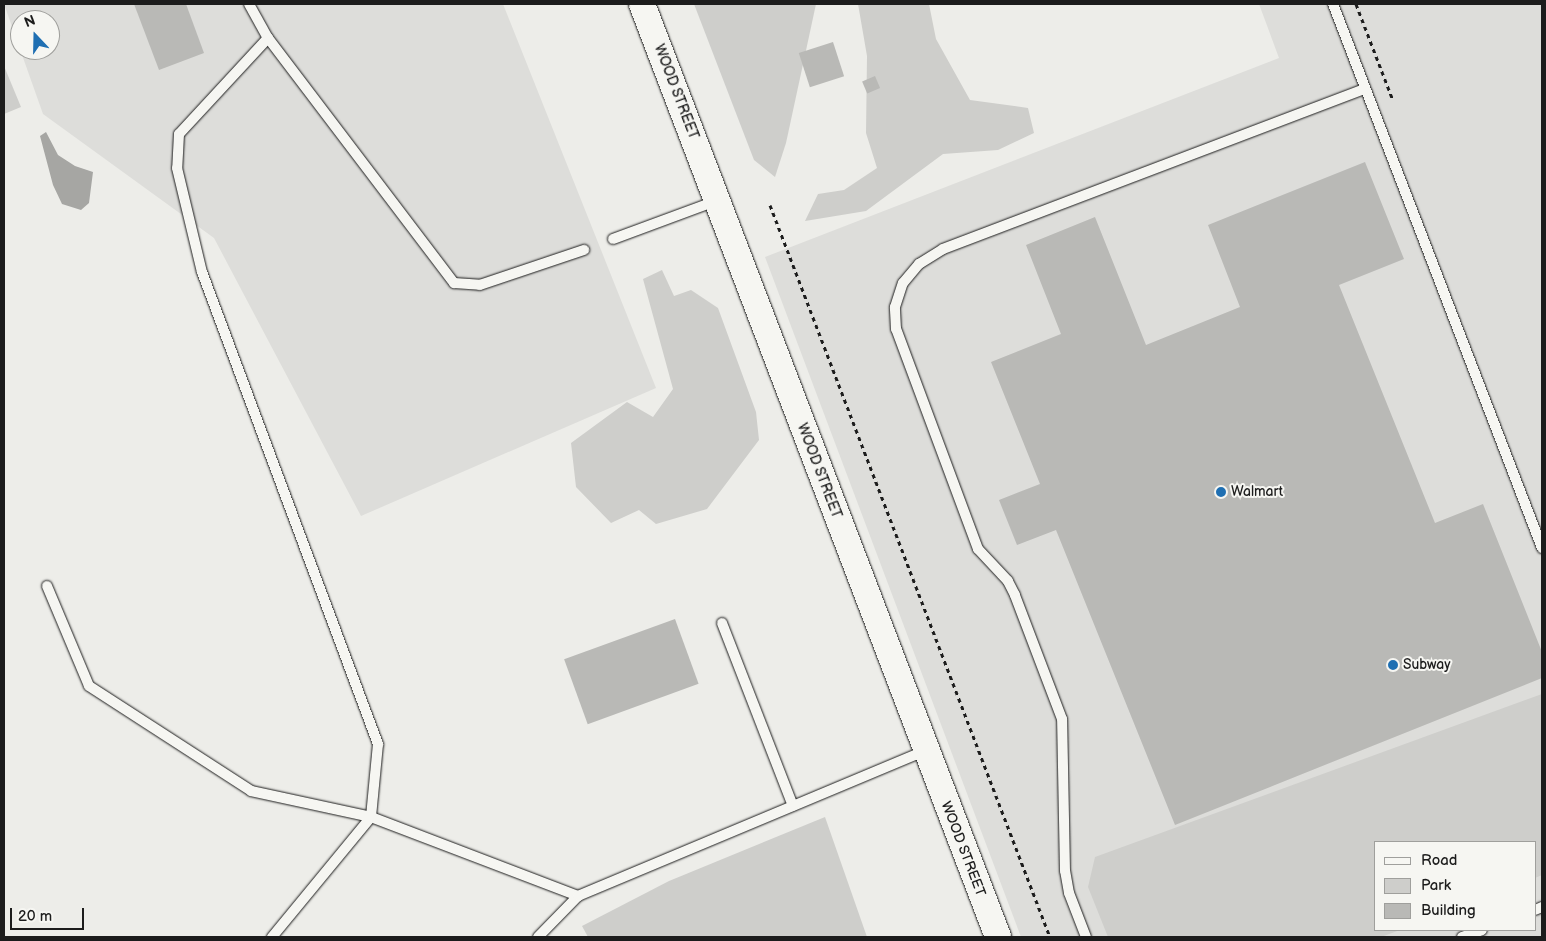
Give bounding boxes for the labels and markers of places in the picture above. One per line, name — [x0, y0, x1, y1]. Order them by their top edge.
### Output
place label: Walmart — [1231, 484, 1283, 500]
marker: Walmart — [1215, 486, 1227, 498]
place label: Subway — [1403, 657, 1451, 673]
marker: Subway — [1387, 659, 1399, 671]

